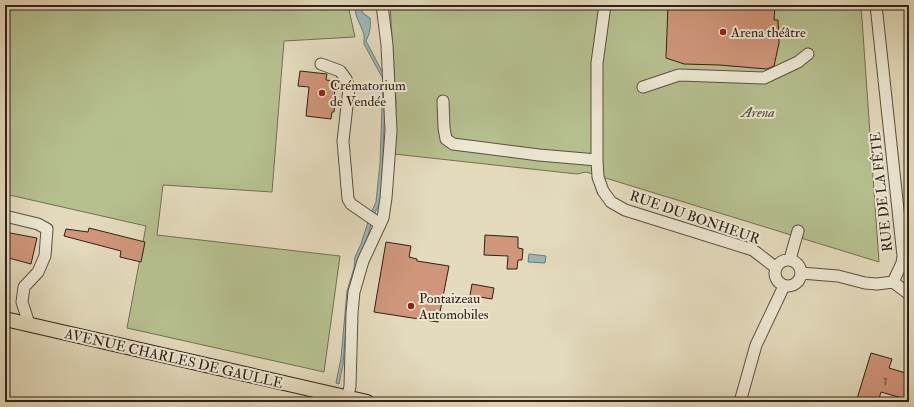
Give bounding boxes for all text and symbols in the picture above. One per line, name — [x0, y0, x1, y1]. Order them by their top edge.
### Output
place label: Arena théâtre — [730, 24, 806, 41]
marker: Arena théâtre — [718, 27, 728, 37]
place label: Crématorium de Vendée — [330, 77, 406, 110]
marker: Crématorium de Vendée — [317, 88, 327, 98]
park label: Arena — [739, 104, 775, 121]
street label: RUE DE LA FÊTE — [867, 131, 896, 253]
street label: RUE DU BONHEUR — [627, 187, 763, 248]
place label: Pontaizeau Automobiles — [418, 290, 489, 323]
marker: Pontaizeau Automobiles — [406, 301, 416, 311]
street label: AVENUE CHARLES DE GAULLE — [62, 325, 285, 392]
house number: 3 — [883, 372, 887, 387]

